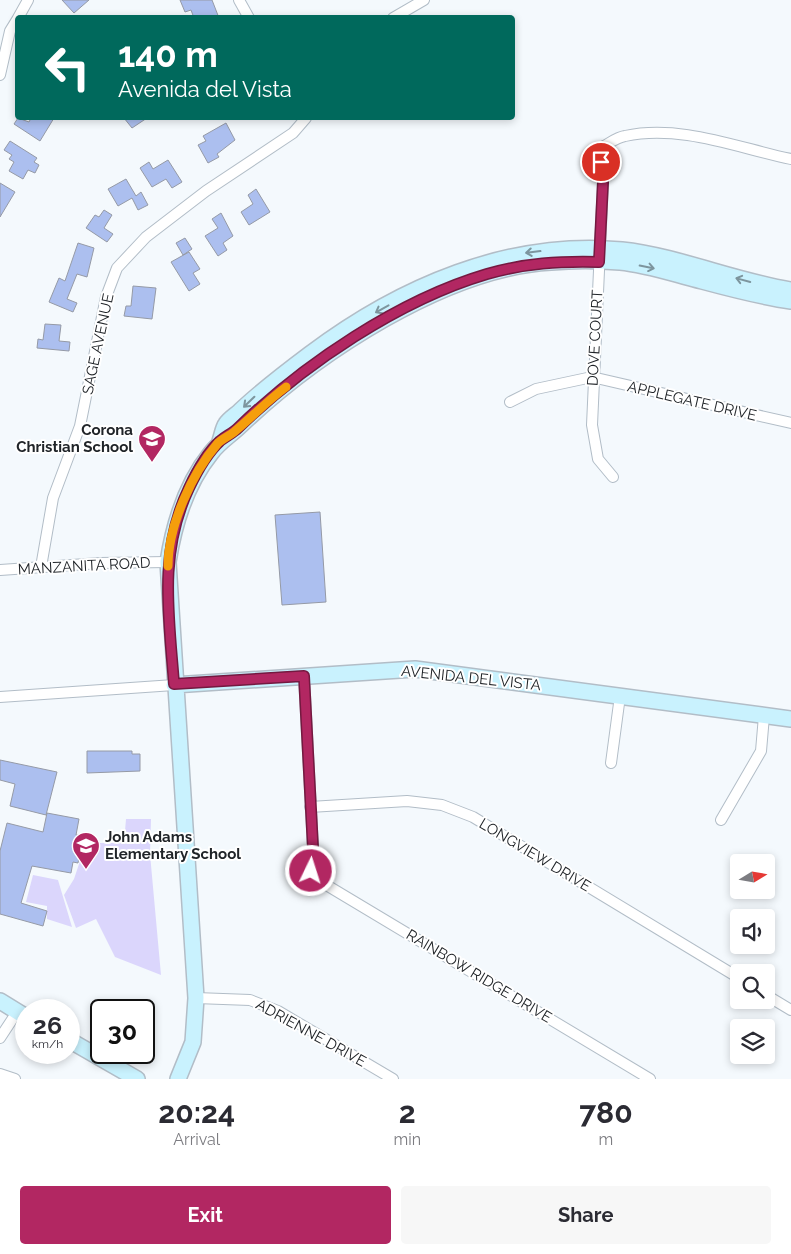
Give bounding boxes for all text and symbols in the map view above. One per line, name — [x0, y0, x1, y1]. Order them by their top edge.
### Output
text: 140 m — [118, 34, 218, 75]
icon: left — [35, 35, 100, 100]
text: Avenida del Vista — [118, 76, 292, 102]
pin — [580, 141, 622, 183]
icon: arrive — [587, 148, 615, 176]
one-way arrow — [525, 247, 541, 257]
one-way arrow — [639, 263, 655, 273]
one-way arrow — [736, 275, 752, 285]
street label: DOVE COURT — [583, 289, 607, 387]
street label: SAGE AVENUE — [79, 292, 117, 396]
one-way arrow — [374, 304, 389, 314]
street label: APPLEGATE DRIVE — [626, 377, 758, 425]
one-way arrow — [243, 396, 255, 408]
place label: Corona Christian School — [16, 421, 133, 456]
school or university icon: Corona Christian School — [137, 424, 167, 463]
street label: MANZANITA ROAD — [17, 554, 151, 578]
street label: AVENIDA DEL VISTA — [400, 662, 542, 694]
street label: LONGVIEW DRIVE — [476, 815, 594, 895]
place label: John Adams Elementary School — [105, 828, 241, 863]
school or university icon: John Adams Elementary School — [71, 831, 101, 870]
position arrow — [284, 844, 336, 896]
north arrow — [730, 854, 775, 899]
map controls — [730, 854, 775, 1064]
button: sound — [730, 909, 775, 954]
street label: RAINBOW RIDGE DRIVE — [403, 925, 555, 1027]
button: search — [730, 964, 775, 1009]
street label: ADRIENNE DRIVE — [253, 995, 369, 1071]
speed limit sign: 30 — [90, 999, 155, 1064]
text: 26 — [33, 1010, 62, 1040]
button: layers — [730, 1019, 775, 1064]
text: km/h — [32, 1037, 63, 1051]
text: 20:24 — [158, 1095, 235, 1130]
text: 2 — [399, 1095, 416, 1130]
text: 780 — [579, 1095, 633, 1130]
text: Arrival — [173, 1130, 220, 1149]
text: min — [393, 1130, 421, 1149]
text: m — [599, 1130, 613, 1149]
button: Exit — [20, 1186, 391, 1244]
button: Share — [401, 1186, 771, 1244]

